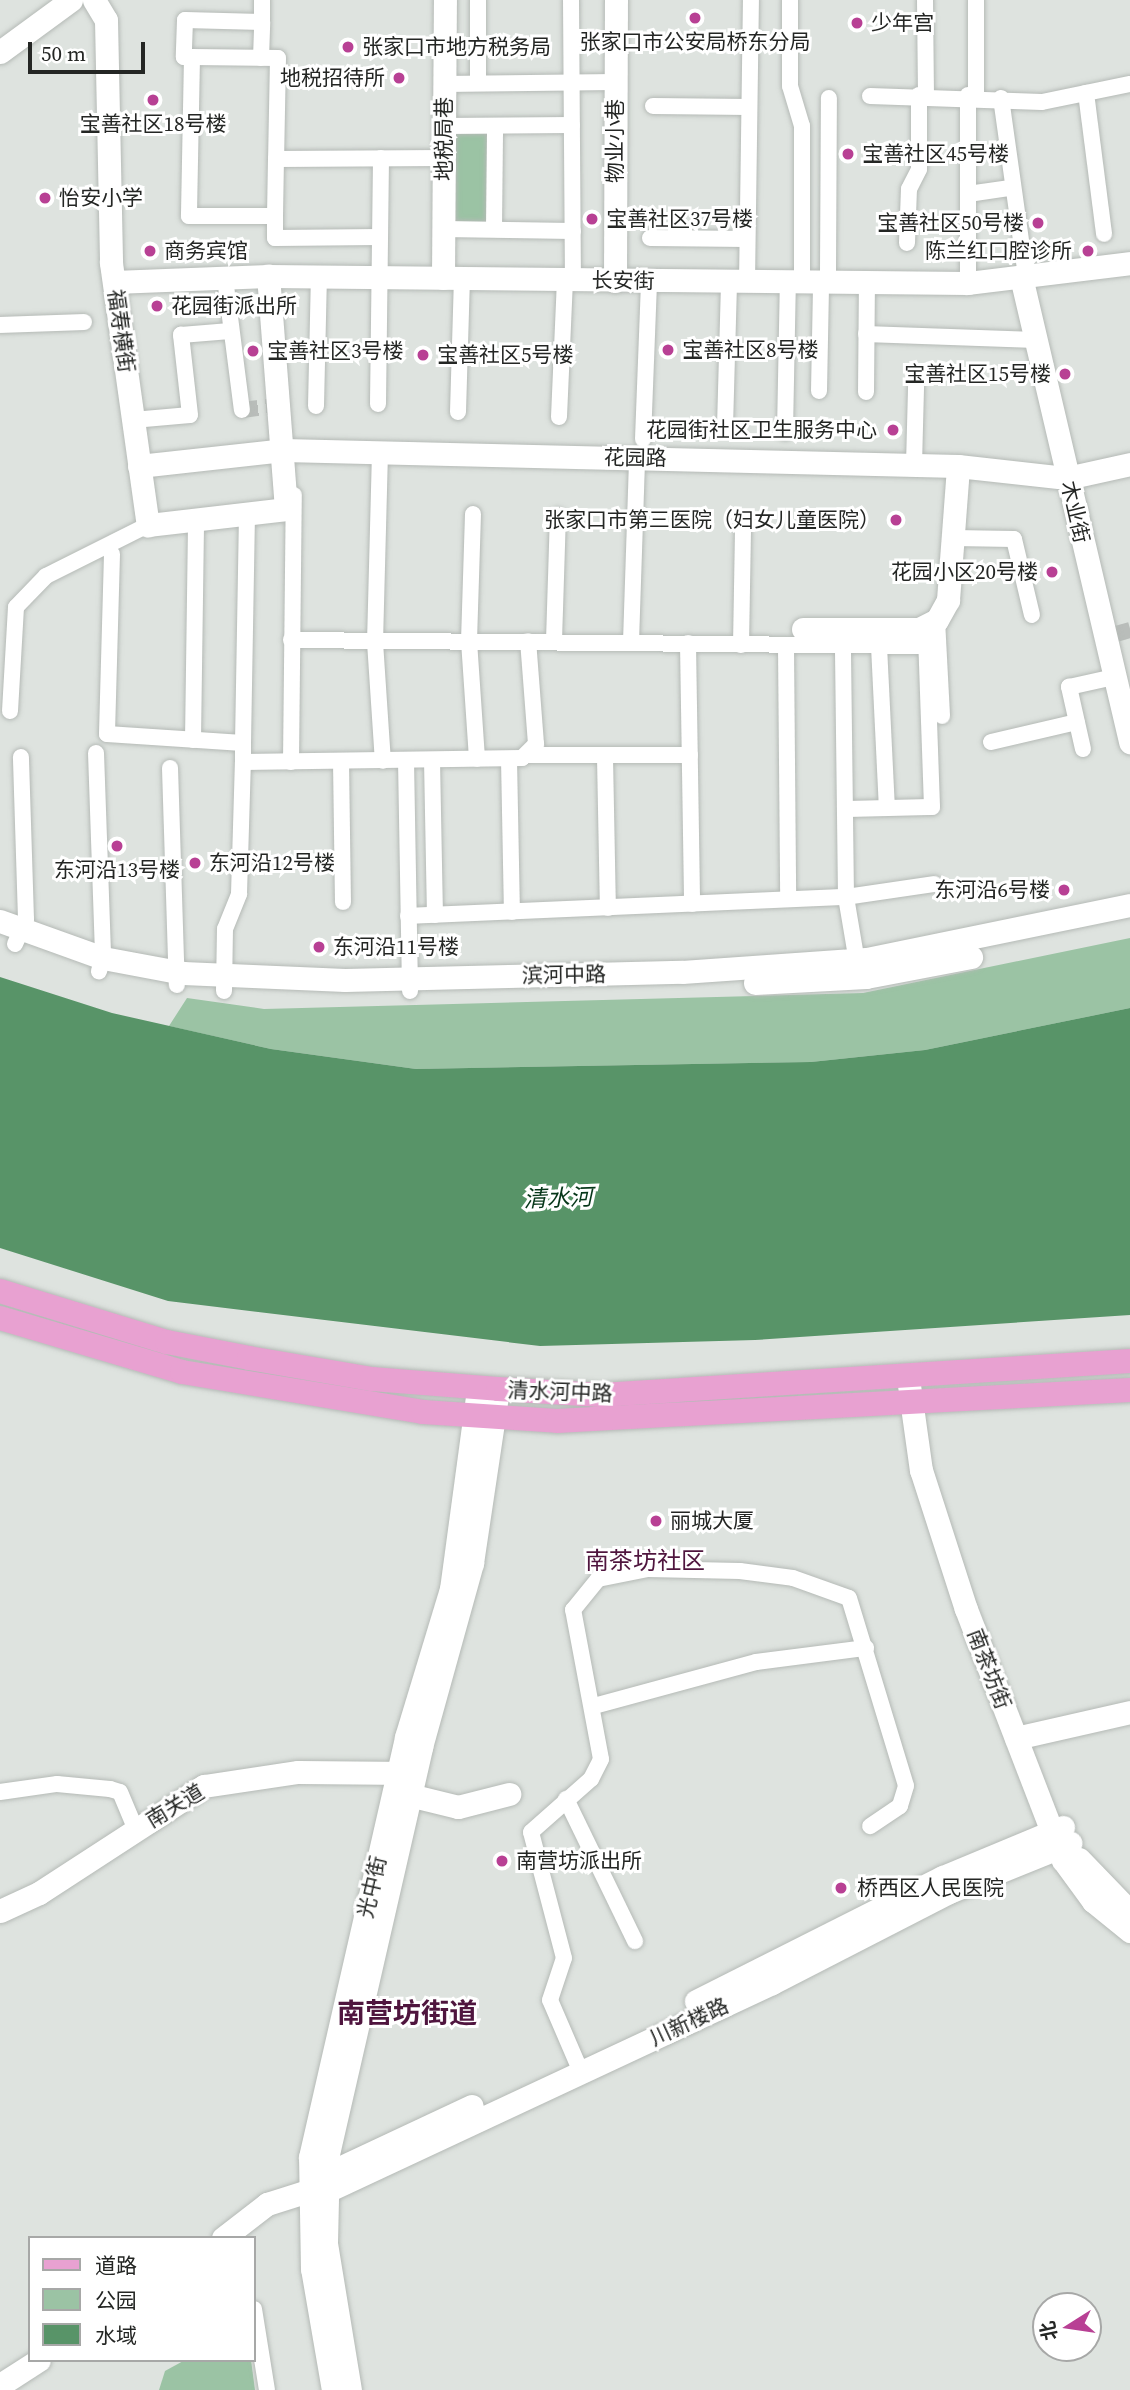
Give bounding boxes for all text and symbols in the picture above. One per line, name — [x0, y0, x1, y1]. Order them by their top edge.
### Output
marker: 张家口市公安局桥东分局 — [687, 10, 703, 26]
place label: 少年宫 — [871, 10, 934, 36]
marker: 少年宫 — [849, 15, 865, 31]
scale bar — [32, 28, 149, 72]
place label: 张家口市公安局桥东分局 — [580, 29, 810, 55]
place label: 张家口市地方税务局 — [362, 34, 551, 60]
text: 50 m — [41, 39, 86, 68]
marker: 张家口市地方税务局 — [340, 39, 356, 55]
place label: 地税招待所 — [280, 65, 385, 91]
marker: 地税招待所 — [391, 70, 407, 86]
marker: 宝善社区18号楼 — [145, 92, 161, 108]
street label: 地税局巷 — [431, 97, 457, 181]
street label: 物业小巷 — [602, 99, 628, 183]
place label: 宝善社区18号楼 — [80, 111, 226, 137]
place label: 宝善社区45号楼 — [862, 141, 1009, 167]
marker: 宝善社区45号楼 — [840, 146, 856, 162]
place label: 怡安小学 — [59, 185, 143, 211]
marker: 怡安小学 — [37, 190, 53, 206]
place label: 宝善社区37号楼 — [606, 206, 753, 232]
place label: 宝善社区50号楼 — [877, 210, 1024, 236]
marker: 宝善社区37号楼 — [584, 211, 600, 227]
marker: 宝善社区50号楼 — [1030, 215, 1046, 231]
place label: 商务宾馆 — [164, 238, 248, 264]
place label: 陈兰红口腔诊所 — [925, 238, 1072, 264]
marker: 陈兰红口腔诊所 — [1078, 241, 1098, 261]
marker: 商务宾馆 — [142, 243, 158, 259]
street label: 长安街 — [591, 268, 655, 294]
street label: 福寿横街 — [103, 288, 139, 374]
place label: 花园街派出所 — [171, 293, 297, 319]
marker: 花园街派出所 — [149, 298, 165, 314]
place label: 宝善社区8号楼 — [682, 337, 818, 363]
place label: 宝善社区3号楼 — [267, 338, 403, 364]
place label: 宝善社区5号楼 — [437, 342, 573, 368]
marker: 宝善社区8号楼 — [660, 342, 676, 358]
marker: 宝善社区3号楼 — [245, 343, 261, 359]
marker: 宝善社区5号楼 — [415, 347, 431, 363]
place label: 宝善社区15号楼 — [904, 361, 1051, 387]
marker: 宝善社区15号楼 — [1057, 366, 1073, 382]
place label: 花园街社区卫生服务中心 — [646, 417, 877, 443]
marker: 花园街社区卫生服务中心 — [883, 420, 903, 440]
street label: 花园路 — [603, 445, 667, 471]
street label: 木业街 — [1056, 478, 1094, 546]
place label: 张家口市第三医院（妇女儿童医院） — [544, 507, 880, 533]
marker: 张家口市第三医院（妇女儿童医院） — [886, 510, 906, 530]
place label: 花园小区20号楼 — [891, 559, 1038, 585]
marker: 花园小区20号楼 — [1044, 564, 1060, 580]
marker: 东河沿13号楼 — [109, 838, 125, 854]
place label: 东河沿12号楼 — [209, 850, 335, 876]
marker: 东河沿12号楼 — [187, 855, 203, 871]
place label: 东河沿13号楼 — [54, 857, 180, 883]
place label: 东河沿6号楼 — [935, 877, 1050, 903]
marker: 东河沿6号楼 — [1056, 882, 1072, 898]
place label: 东河沿11号楼 — [333, 934, 459, 960]
marker: 东河沿11号楼 — [311, 939, 327, 955]
street label: 滨河中路 — [522, 962, 606, 988]
water label: 清水河 — [523, 1183, 593, 1213]
street label: 清水河中路 — [507, 1378, 613, 1406]
place label: 丽城大厦 — [670, 1508, 754, 1534]
marker: 丽城大厦 — [648, 1513, 664, 1529]
district label: 南茶坊社区 — [585, 1547, 705, 1575]
street label: 南茶坊街 — [962, 1625, 1016, 1713]
street label: 南关道 — [142, 1779, 208, 1833]
place label: 南营坊派出所 — [516, 1848, 642, 1874]
street label: 光中街 — [353, 1853, 391, 1921]
marker: 南营坊派出所 — [494, 1853, 510, 1869]
place label: 桥西区人民医院 — [857, 1875, 1004, 1901]
marker: 桥西区人民医院 — [831, 1878, 851, 1898]
street label: 川新楼路 — [646, 1993, 732, 2051]
district label: 南营坊街道 — [337, 1996, 477, 2030]
legend — [28, 2236, 256, 2362]
text: 道路 — [95, 2251, 137, 2280]
text: 公园 — [95, 2286, 137, 2315]
north arrow — [1032, 2292, 1102, 2362]
text: 北 — [1034, 2319, 1063, 2343]
text: 水域 — [95, 2321, 137, 2350]

